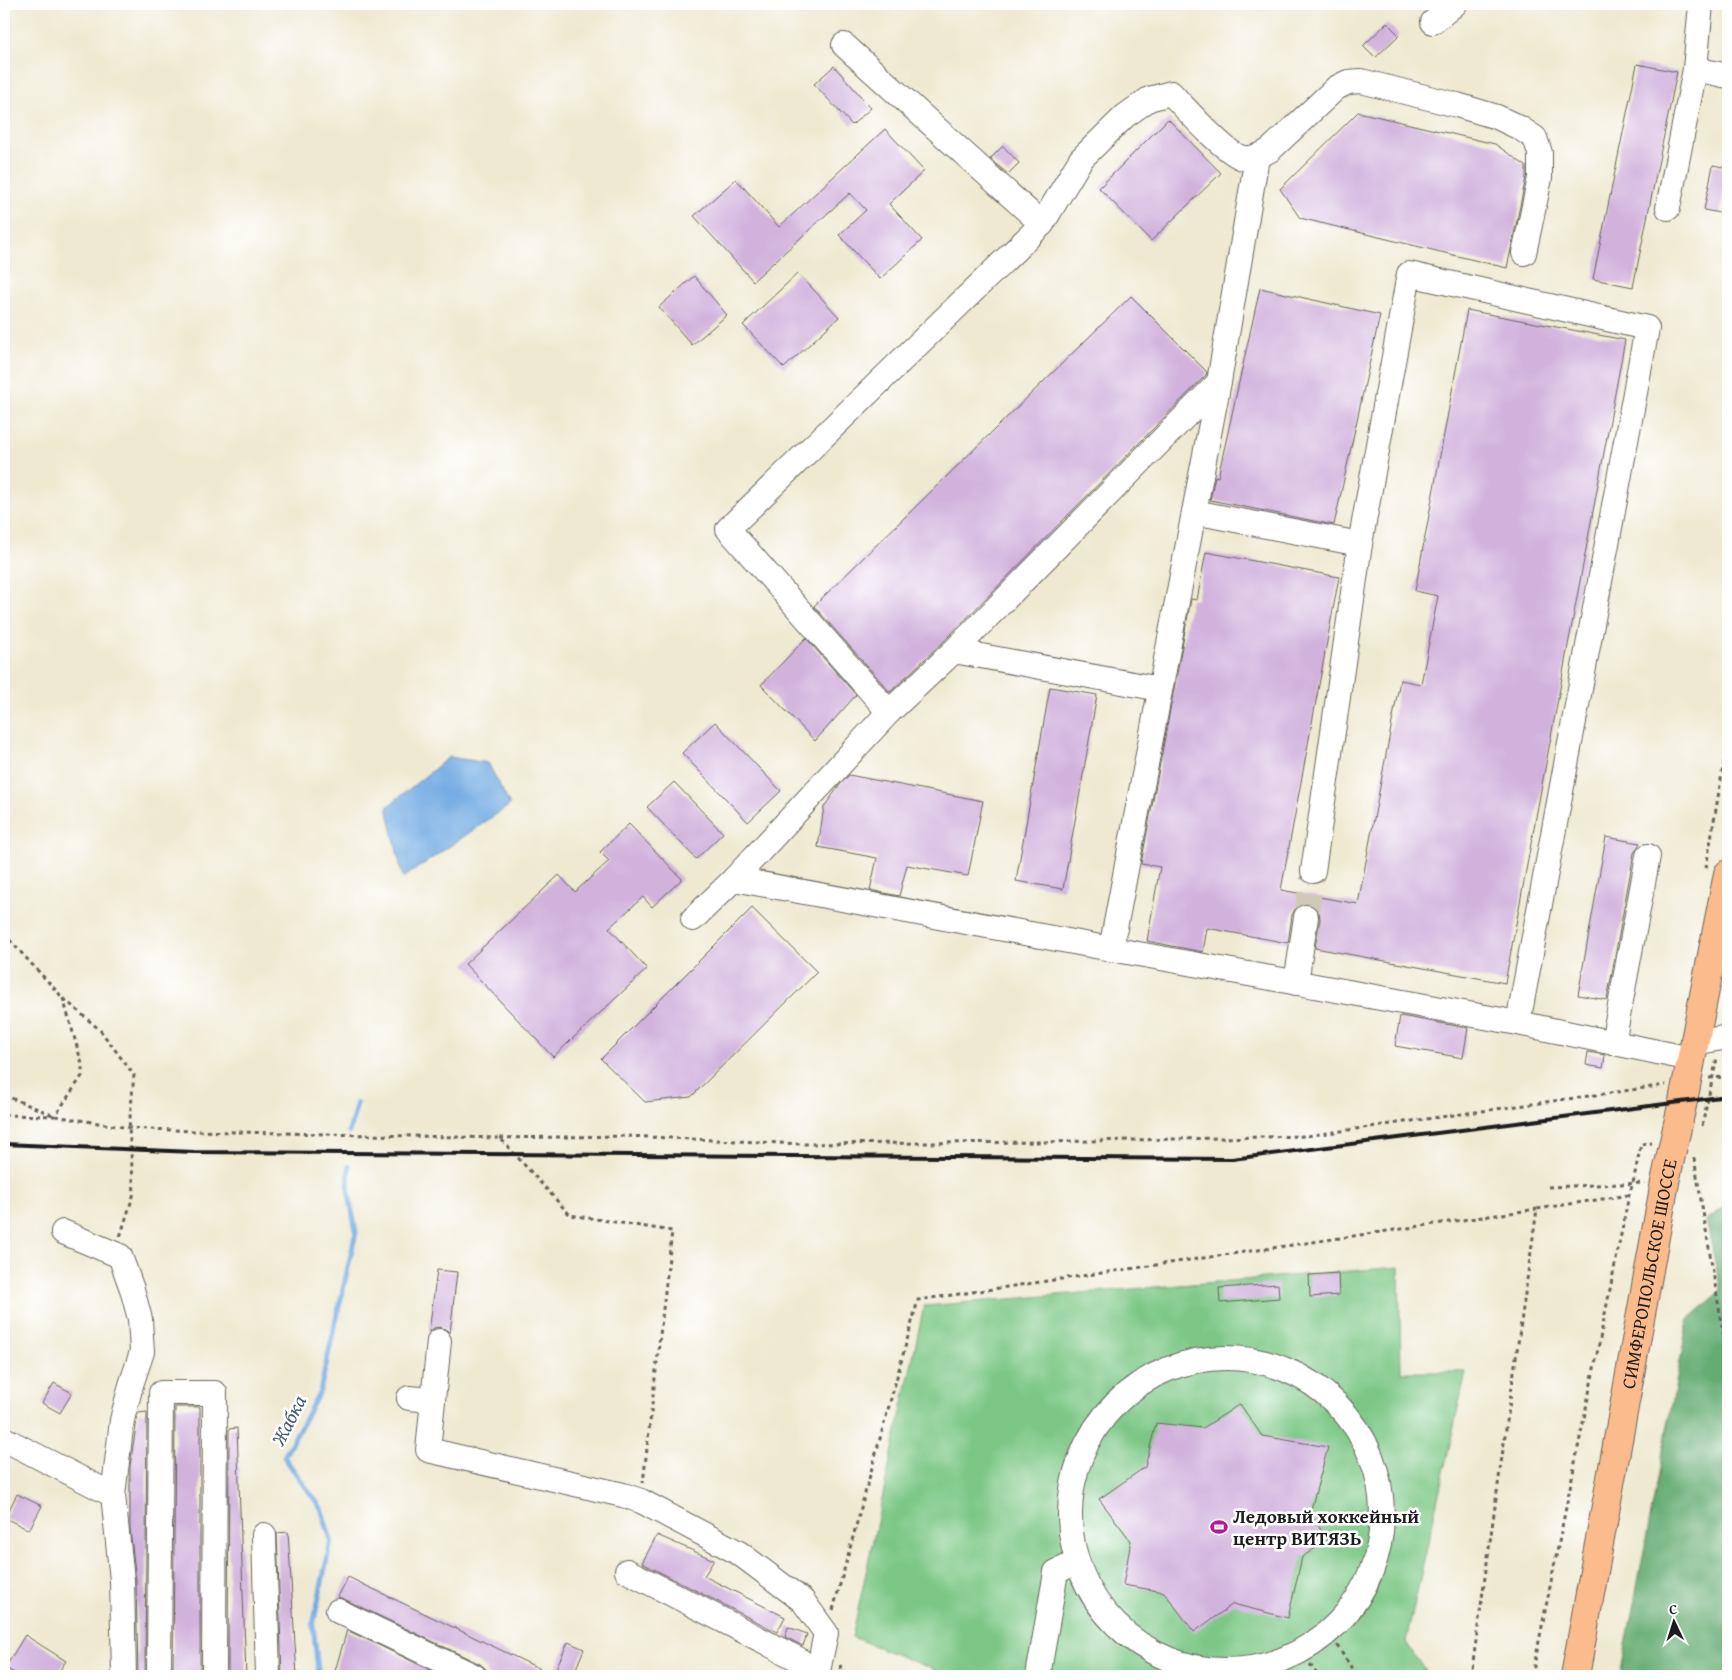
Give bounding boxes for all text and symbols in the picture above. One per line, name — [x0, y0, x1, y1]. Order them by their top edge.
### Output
street label: СИМФЕРОПОЛЬСКОЕ ШОССЕ — [1614, 1156, 1684, 1391]
water label: Жабка — [263, 1389, 313, 1451]
place label: Ледовый хоккейный центр ВИТЯЗЬ — [1233, 1502, 1419, 1552]
sports icon: Ледовый хоккейный центр ВИТЯЗЬ — [1209, 1517, 1229, 1537]
north arrow — [1650, 1598, 1700, 1648]
text: С — [1668, 1599, 1678, 1619]

